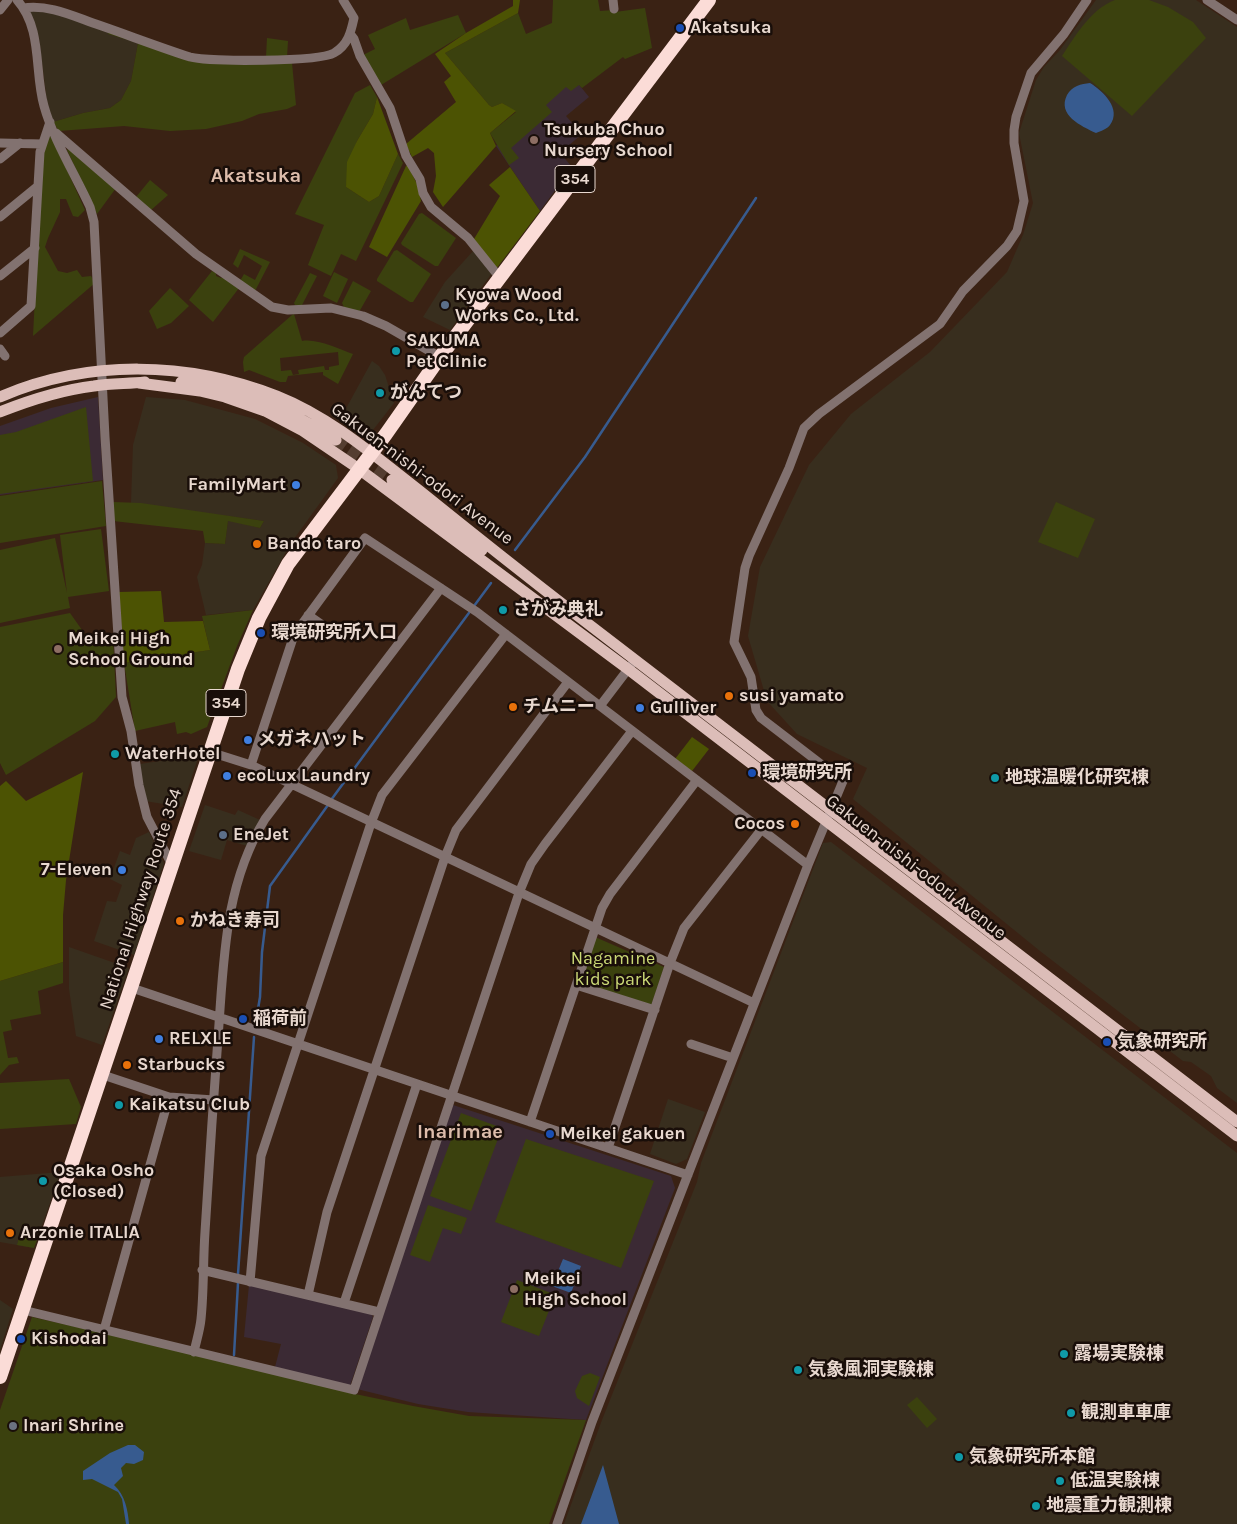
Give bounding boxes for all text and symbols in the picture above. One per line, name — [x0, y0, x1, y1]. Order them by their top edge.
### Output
place label: Akatsuka — [690, 17, 771, 39]
marker: Akatsuka — [674, 22, 686, 34]
place label: Tsukuba Chuo Nursery School — [544, 119, 673, 162]
marker: Tsukuba Chuo Nursery School — [528, 134, 540, 146]
district label: Akatsuka — [211, 164, 301, 188]
road number: 354 — [555, 165, 595, 192]
place label: Kyowa Wood Works Co., Ltd. — [455, 284, 579, 326]
marker: Kyowa Wood Works Co., Ltd. — [439, 299, 451, 311]
place label: SAKUMA Pet Clinic — [406, 330, 487, 372]
marker: SAKUMA Pet Clinic — [390, 345, 402, 357]
place label: がんてつ — [390, 382, 462, 404]
marker: がんてつ — [374, 387, 386, 399]
street label: Gakuen-nishi-odori Avenue — [327, 398, 517, 550]
place label: FamilyMart — [188, 474, 286, 496]
marker: FamilyMart — [290, 479, 302, 491]
place label: Bando taro — [267, 533, 361, 555]
marker: Bando taro — [251, 538, 263, 550]
place label: さがみ典礼 — [513, 599, 603, 621]
marker: さがみ典礼 — [497, 604, 509, 616]
place label: 環境研究所入口 — [271, 622, 397, 644]
marker: 環境研究所入口 — [255, 627, 267, 639]
place label: Meikei High School Ground — [68, 628, 194, 670]
marker: Meikei High School Ground — [52, 643, 64, 655]
place label: susi yamato — [739, 685, 844, 707]
road number: 354 — [206, 690, 246, 716]
marker: susi yamato — [723, 690, 735, 702]
place label: チムニー — [523, 696, 595, 718]
place label: Gulliver — [650, 697, 716, 719]
marker: チムニー — [507, 701, 519, 713]
marker: Gulliver — [634, 702, 646, 714]
place label: メガネハット — [258, 729, 366, 751]
marker: メガネハット — [242, 734, 254, 746]
place label: WaterHotel — [125, 743, 221, 765]
marker: WaterHotel — [109, 748, 121, 760]
place label: 環境研究所 — [762, 762, 852, 784]
place label: ecoLux Laundry — [237, 765, 370, 787]
marker: 環境研究所 — [746, 767, 758, 779]
place label: 地球温暖化研究棟 — [1005, 767, 1149, 789]
marker: ecoLux Laundry — [221, 770, 233, 782]
marker: 地球温暖化研究棟 — [989, 772, 1001, 784]
street label: National Highway Route 354 — [95, 786, 187, 1012]
street label: Gakuen-nishi-odori Avenue — [822, 790, 1010, 944]
place label: Cocos — [734, 813, 785, 835]
marker: Cocos — [789, 818, 801, 830]
place label: EneJet — [233, 824, 289, 846]
marker: EneJet — [217, 829, 229, 841]
place label: 7-Eleven — [41, 859, 112, 881]
marker: 7-Eleven — [116, 864, 128, 876]
place label: かねき寿司 — [190, 910, 280, 932]
marker: かねき寿司 — [174, 915, 186, 927]
park label: Nagamine kids park — [571, 948, 655, 991]
place label: 稲荷前 — [253, 1008, 307, 1030]
marker: 稲荷前 — [237, 1013, 249, 1025]
place label: RELXLE — [169, 1028, 232, 1050]
place label: 気象研究所 — [1117, 1031, 1207, 1053]
marker: RELXLE — [153, 1033, 165, 1045]
marker: 気象研究所 — [1101, 1036, 1113, 1048]
place label: Starbucks — [137, 1054, 225, 1076]
marker: Starbucks — [121, 1059, 133, 1071]
place label: Kaikatsu Club — [129, 1094, 250, 1116]
marker: Kaikatsu Club — [113, 1099, 125, 1111]
district label: Inarimae — [417, 1120, 503, 1144]
place label: Meikei gakuen — [560, 1123, 686, 1145]
marker: Meikei gakuen — [544, 1128, 556, 1140]
place label: Osaka Osho (Closed) — [53, 1160, 154, 1202]
marker: Osaka Osho (Closed) — [37, 1175, 49, 1187]
place label: Arzonie ITALIA — [20, 1222, 140, 1244]
marker: Arzonie ITALIA — [4, 1227, 16, 1239]
place label: Meikei High School — [524, 1268, 627, 1310]
marker: Meikei High School — [508, 1283, 520, 1295]
place label: Kishodai — [31, 1328, 107, 1350]
marker: Kishodai — [15, 1333, 27, 1345]
place label: 露場実験棟 — [1074, 1343, 1164, 1365]
marker: 露場実験棟 — [1058, 1348, 1070, 1360]
place label: 気象風洞実験棟 — [808, 1359, 934, 1381]
marker: 気象風洞実験棟 — [792, 1364, 804, 1376]
place label: 観測車車庫 — [1081, 1402, 1171, 1424]
marker: 観測車車庫 — [1065, 1407, 1077, 1419]
place label: Inari Shrine — [23, 1415, 124, 1437]
marker: Inari Shrine — [7, 1420, 19, 1432]
place label: 気象研究所本館 — [969, 1446, 1095, 1468]
marker: 気象研究所本館 — [953, 1451, 965, 1463]
place label: 低温実験棟 — [1070, 1470, 1160, 1492]
marker: 低温実験棟 — [1054, 1475, 1066, 1487]
place label: 地震重力観測棟 — [1046, 1495, 1172, 1517]
marker: 地震重力観測棟 — [1030, 1500, 1042, 1512]

